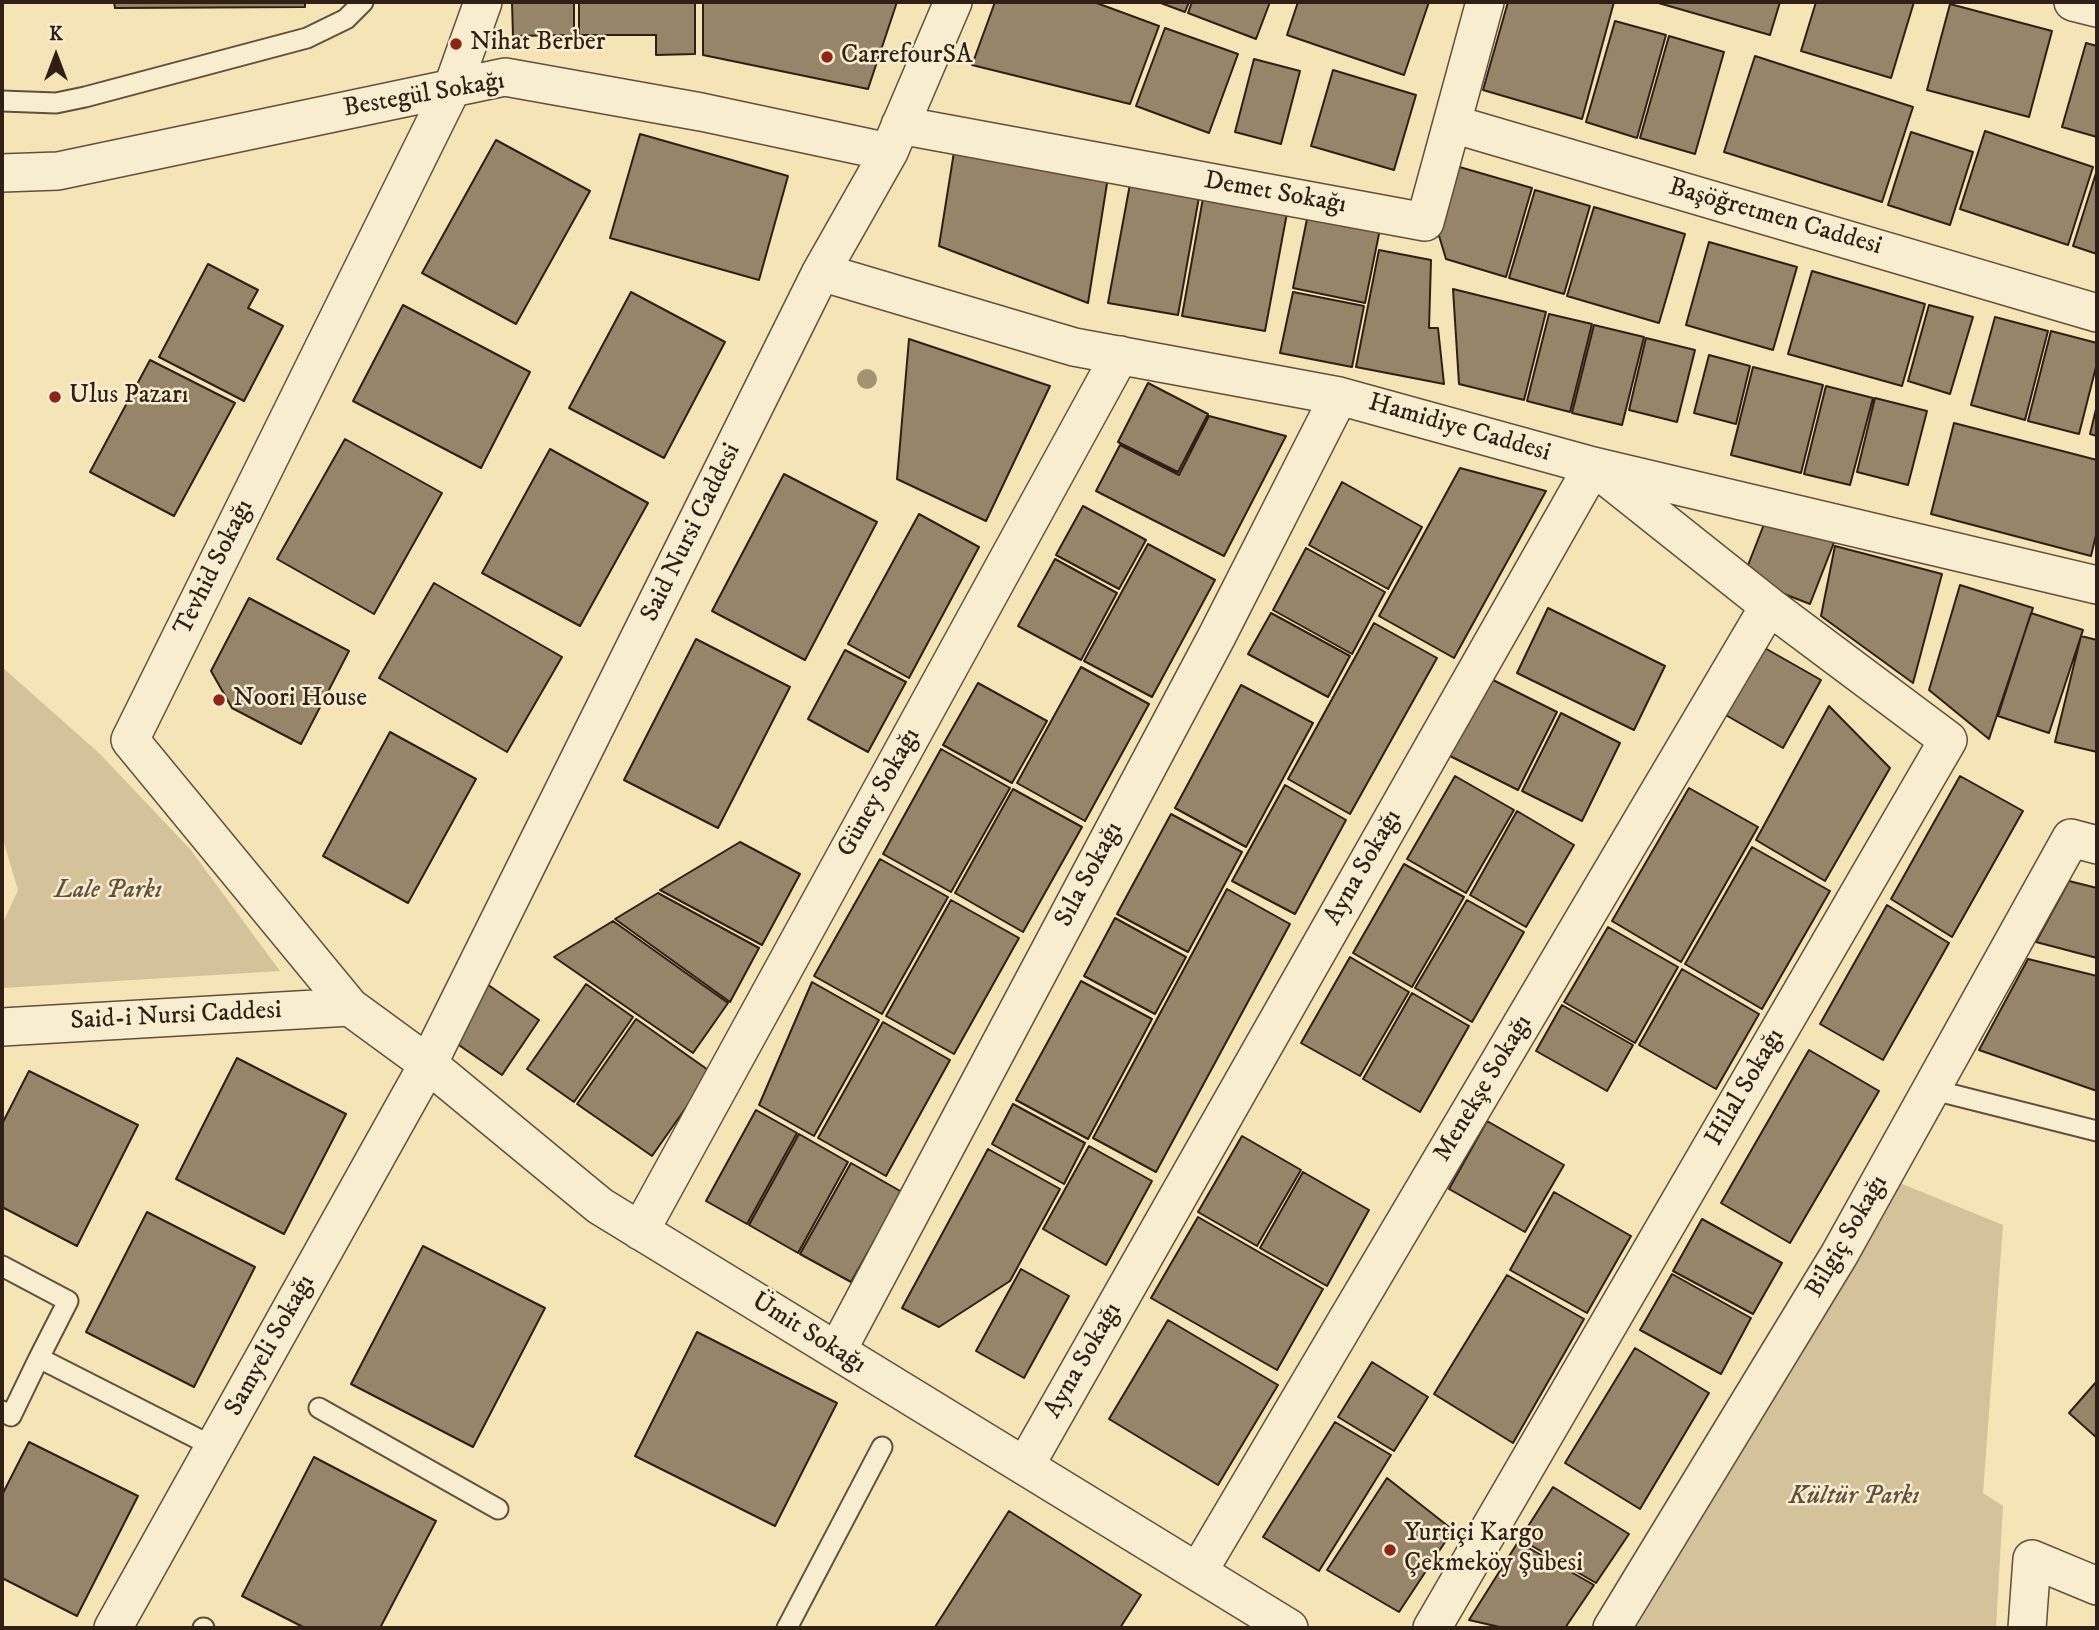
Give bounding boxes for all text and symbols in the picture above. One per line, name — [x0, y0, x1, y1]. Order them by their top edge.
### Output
north arrow — [21, 21, 91, 91]
text: K — [49, 23, 63, 46]
place label: Nihat Berber — [470, 28, 605, 60]
marker: Nihat Berber — [448, 36, 464, 52]
place label: CarrefourSA — [841, 41, 973, 73]
marker: CarrefourSA — [819, 49, 835, 65]
street label: Bestegül Sokağı — [341, 66, 507, 126]
street label: Demet Sokağı — [1202, 166, 1348, 222]
street label: Başöğretmen Caddesi — [1665, 173, 1885, 263]
place label: Ulus Pazarı — [69, 381, 188, 413]
street label: Hamidiye Caddesi — [1364, 388, 1554, 470]
marker: Ulus Pazarı — [47, 389, 63, 405]
street label: Said Nursi Caddesi — [635, 439, 749, 627]
street label: Tevhid Sokağı — [169, 495, 261, 641]
place label: Noori House — [233, 684, 367, 716]
marker: Noori House — [211, 692, 227, 708]
street label: Güney Sokağı — [832, 723, 928, 863]
street label: Ayna Sokağı — [1318, 805, 1410, 931]
street label: Sıla Sokağı — [1049, 817, 1131, 933]
park label: Lale Parkı — [54, 876, 162, 908]
street label: Said-i Nursi Caddesi — [70, 996, 282, 1038]
street label: Menekşe Sokağı — [1428, 1010, 1540, 1168]
street label: Hilal Sokağı — [1700, 1024, 1792, 1152]
street label: Bilgiç Sokağı — [1800, 1170, 1896, 1304]
street label: Samyeli Sokağı — [219, 1270, 323, 1422]
street label: Ümit Sokağı — [745, 1287, 871, 1381]
street label: Ayna Sokağı — [1038, 1298, 1130, 1424]
park label: Kültür Parkı — [1789, 1482, 1919, 1514]
place label: Yurtiçi Kargo Çekmeköy Şubesi — [1404, 1519, 1583, 1580]
marker: Yurtiçi Kargo Çekmeköy Şubesi — [1382, 1542, 1398, 1558]

